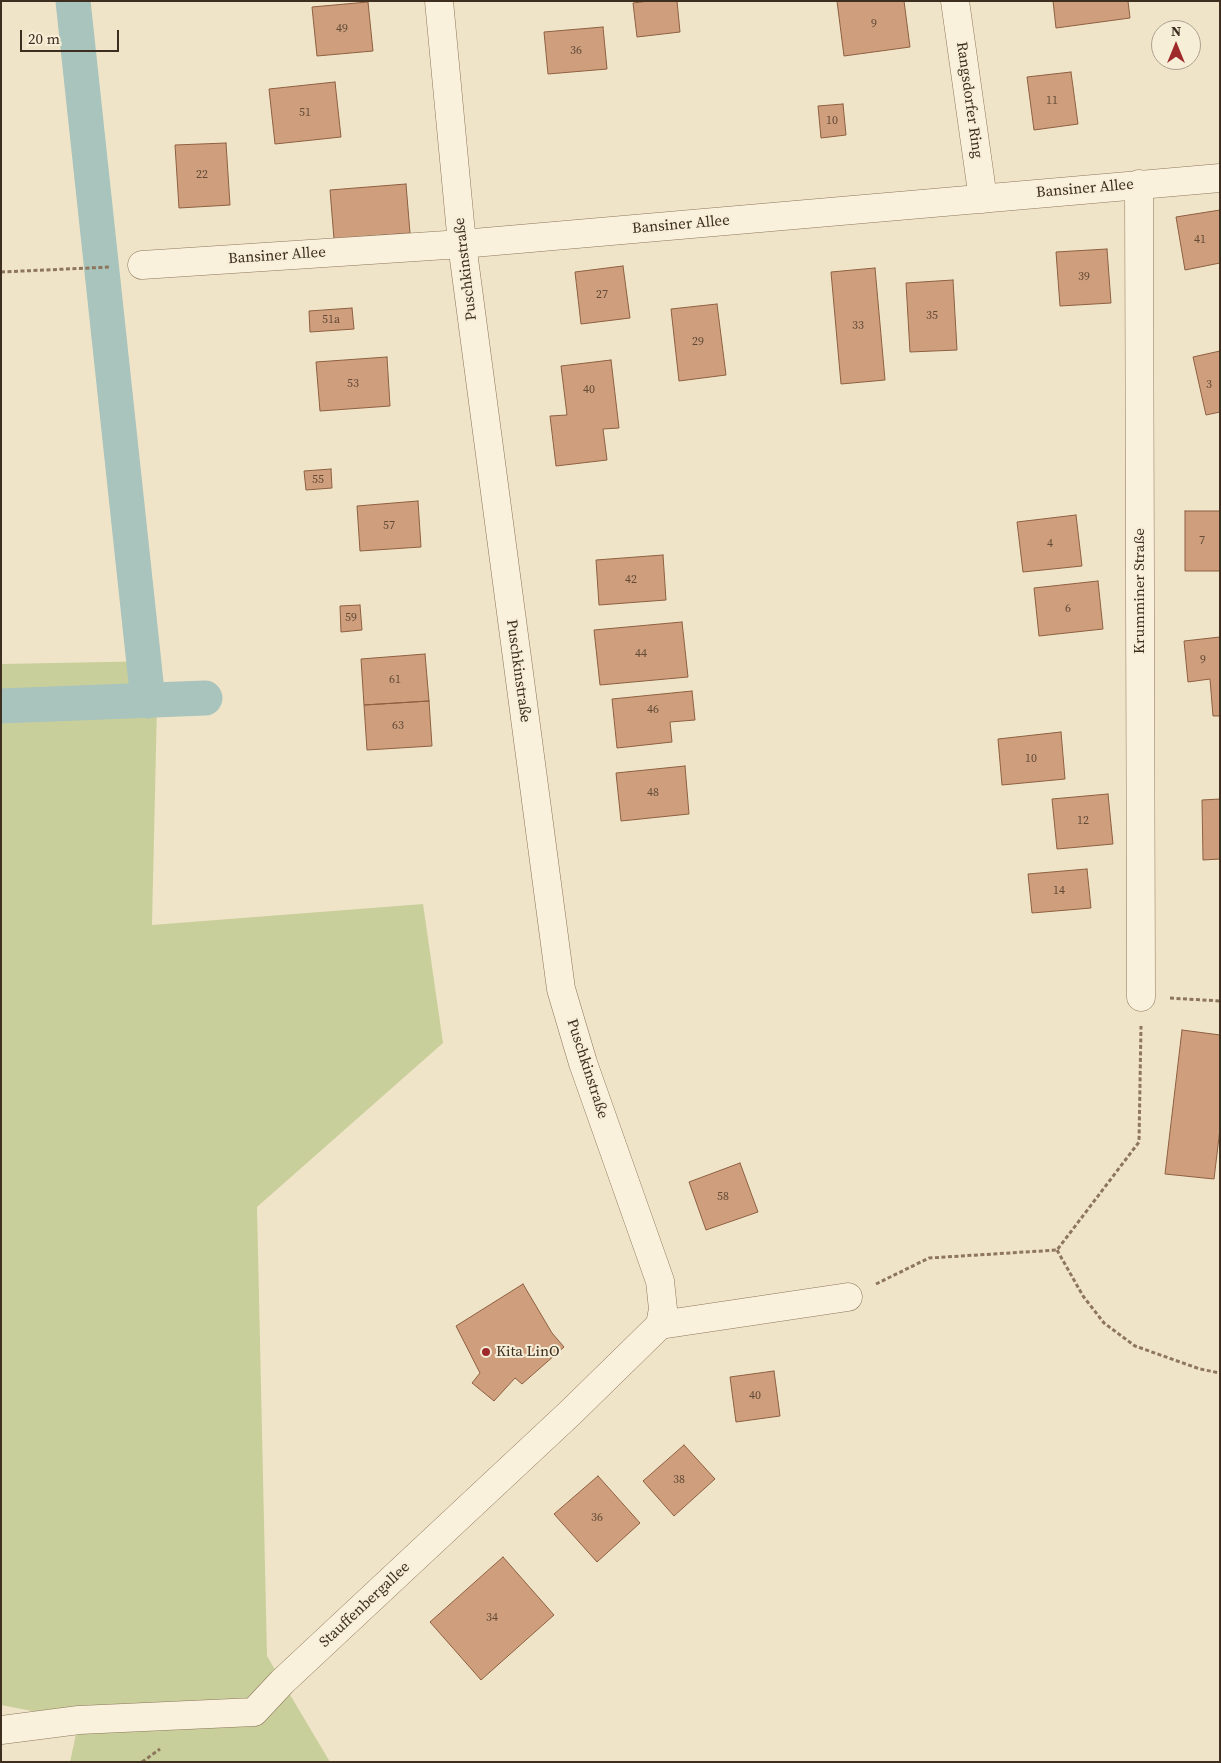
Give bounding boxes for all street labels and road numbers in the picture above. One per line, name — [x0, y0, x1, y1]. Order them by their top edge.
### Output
street label: Rangsdorfer Ring — [952, 41, 986, 159]
street label: Bansiner Allee — [1035, 176, 1135, 202]
street label: Bansiner Allee — [631, 212, 731, 238]
street label: Puschkinstraße — [451, 216, 481, 322]
street label: Bansiner Allee — [228, 244, 326, 268]
street label: Krumminer Straße — [1131, 528, 1149, 654]
street label: Puschkinstraße — [502, 618, 534, 724]
street label: Puschkinstraße — [562, 1017, 612, 1121]
street label: Stauffenbergallee — [316, 1559, 414, 1651]

